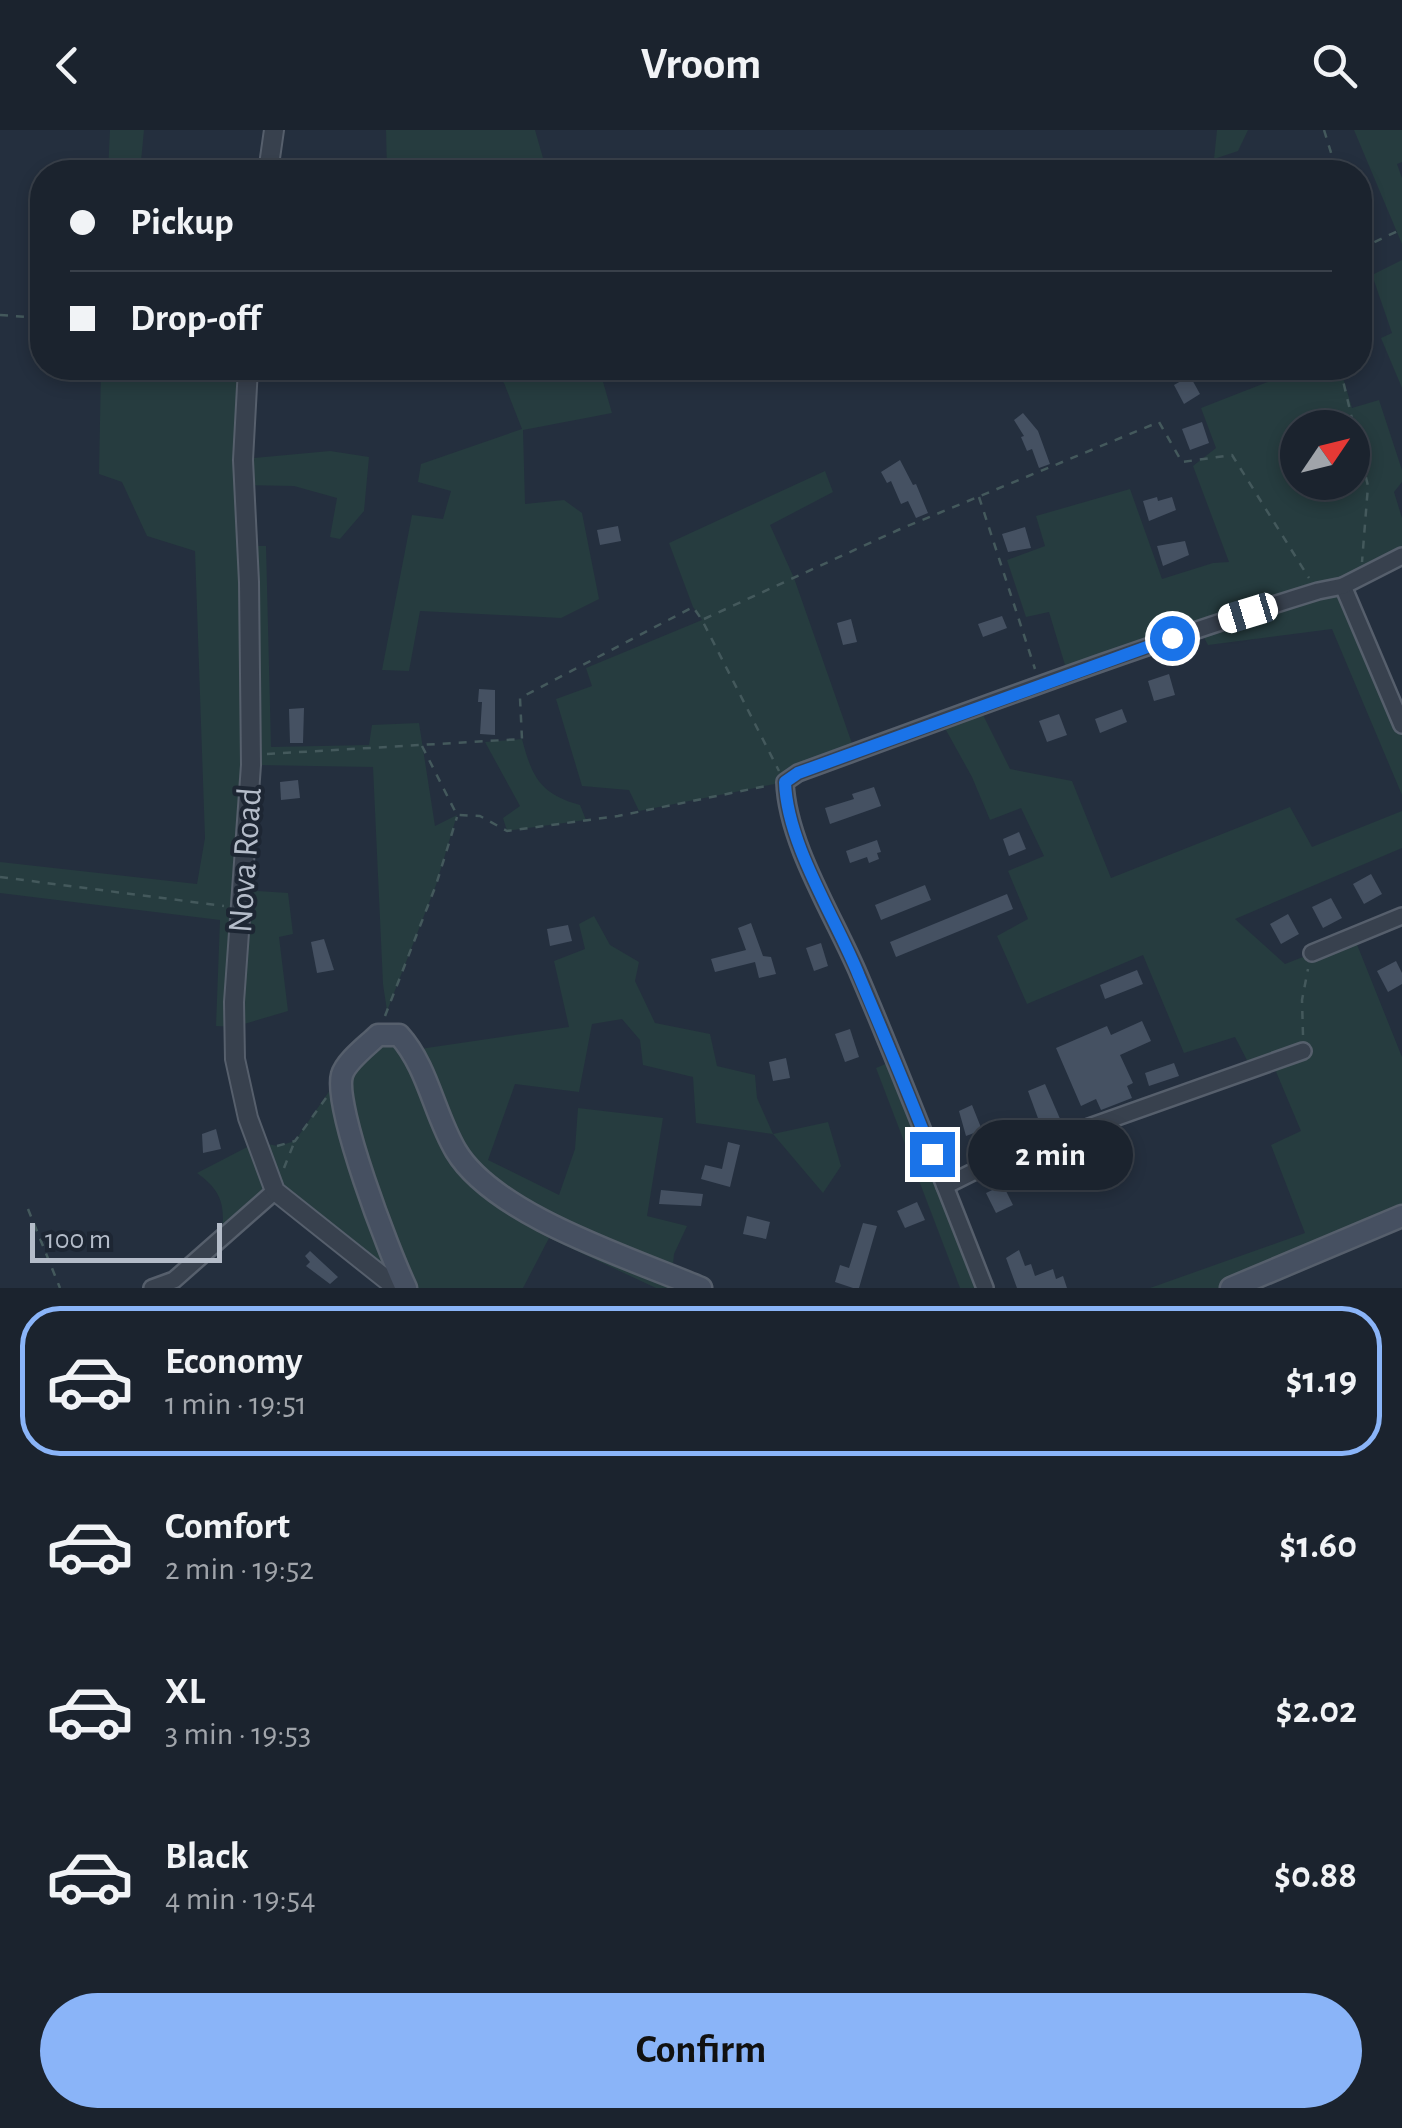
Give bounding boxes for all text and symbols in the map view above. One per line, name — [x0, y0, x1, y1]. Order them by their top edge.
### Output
icon: back — [40, 38, 95, 93]
icon: search — [1307, 38, 1362, 93]
text: Vroom — [641, 42, 761, 87]
text: Pickup — [130, 204, 234, 242]
text: Drop-off — [130, 300, 261, 338]
north arrow — [1280, 410, 1370, 500]
map controls — [1280, 410, 1370, 500]
car — [1215, 590, 1281, 636]
route start — [1150, 616, 1195, 661]
street label: Nova Road — [223, 786, 268, 934]
callout: 2 min — [967, 1119, 1132, 1189]
route end — [910, 1132, 955, 1177]
text: 2 min — [1015, 1139, 1086, 1171]
scale bar — [30, 1218, 222, 1262]
text: 100 m — [45, 1226, 111, 1254]
icon: car — [45, 1336, 135, 1426]
text: Economy — [165, 1343, 303, 1381]
text: $1.19 — [1285, 1362, 1357, 1400]
text: 1 min · 19:51 — [165, 1388, 307, 1420]
icon: car — [45, 1501, 135, 1591]
text: Comfort — [165, 1508, 290, 1546]
text: $1.60 — [1279, 1527, 1357, 1565]
text: 2 min · 19:52 — [165, 1553, 314, 1585]
icon: car — [45, 1666, 135, 1756]
text: XL — [165, 1673, 205, 1711]
text: $2.02 — [1276, 1692, 1357, 1730]
text: 3 min · 19:53 — [165, 1718, 311, 1750]
icon: car — [45, 1831, 135, 1921]
text: Black — [165, 1838, 249, 1876]
text: $0.88 — [1274, 1857, 1357, 1895]
text: 4 min · 19:54 — [165, 1883, 316, 1915]
button: Confirm — [40, 1993, 1362, 2108]

